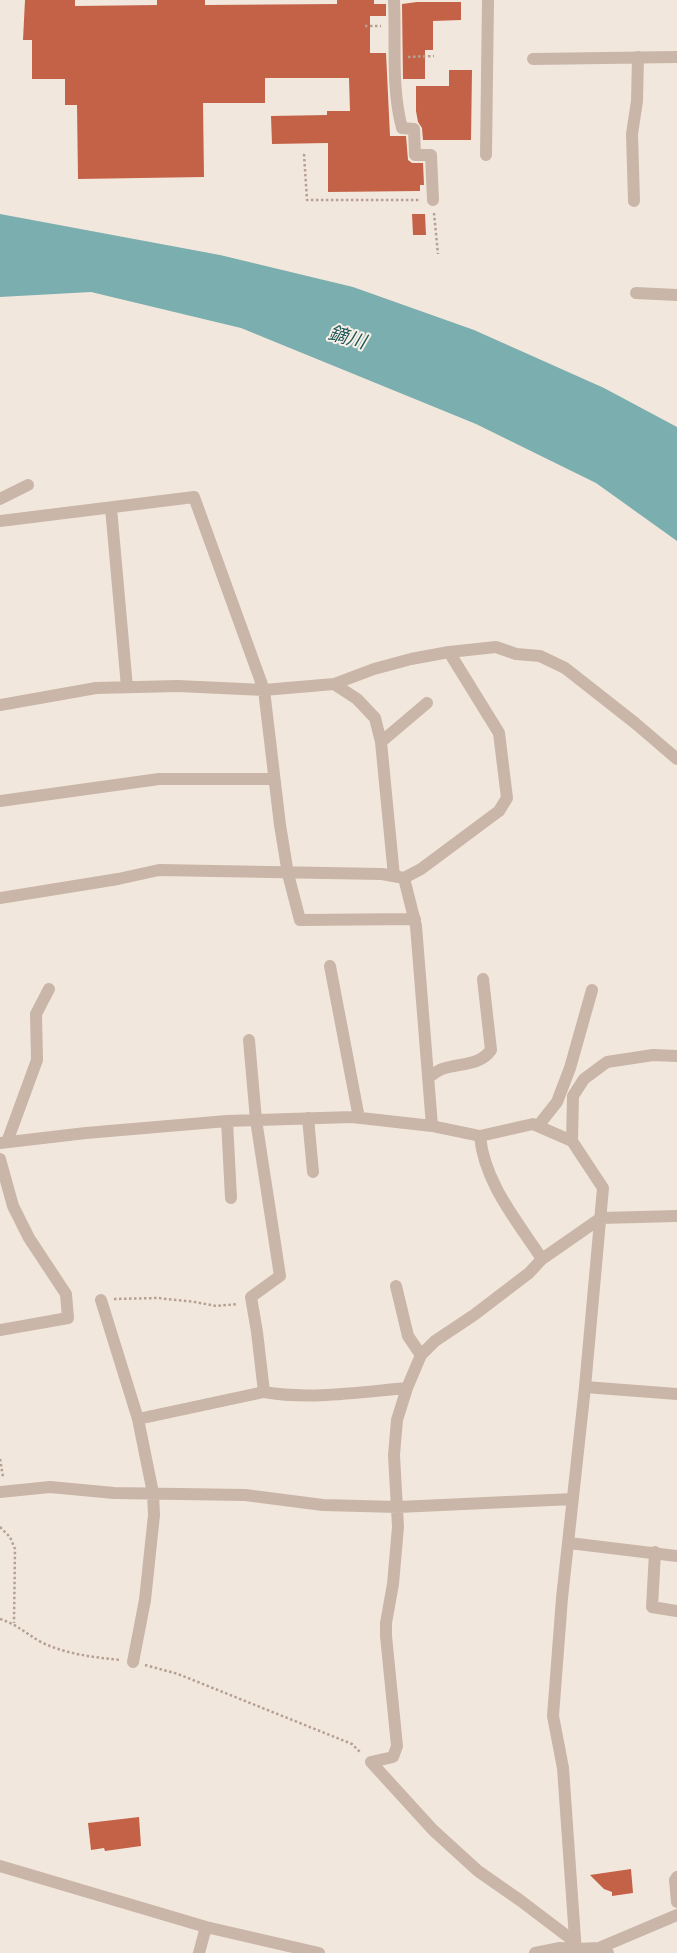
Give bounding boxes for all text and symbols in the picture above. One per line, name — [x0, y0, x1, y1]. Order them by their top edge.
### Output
water label: 鏑川 — [326, 322, 368, 354]

